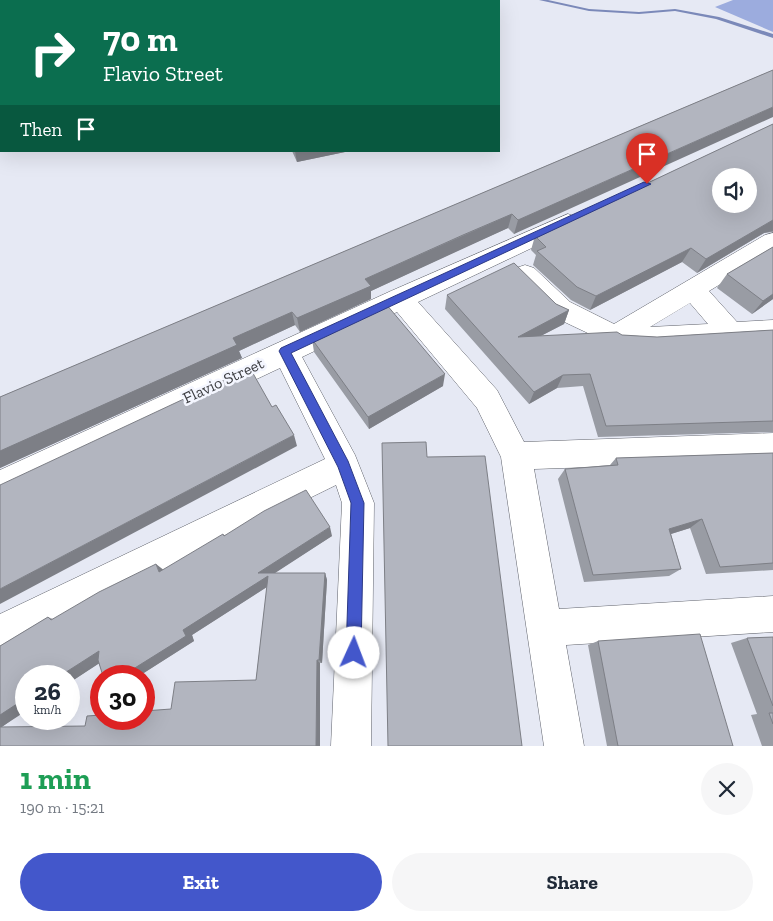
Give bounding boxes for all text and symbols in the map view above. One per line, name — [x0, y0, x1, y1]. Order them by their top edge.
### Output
text: 70 m — [103, 18, 178, 60]
icon: right — [20, 20, 85, 85]
text: Flavio Street — [103, 60, 223, 87]
icon: arrive — [72, 115, 100, 143]
text: Then — [20, 118, 62, 141]
pin — [626, 133, 668, 184]
icon: arrive — [633, 140, 661, 168]
map controls — [712, 168, 757, 213]
button: sound — [712, 168, 757, 213]
street label: Flavio Street — [180, 353, 267, 407]
position arrow — [327, 626, 379, 678]
speed limit sign: 30 — [90, 665, 155, 730]
text: 26 — [34, 676, 61, 706]
text: km/h — [34, 703, 61, 717]
text: 1 min — [20, 761, 91, 797]
button: close — [701, 763, 753, 815]
text: 190 m · 15:21 — [20, 798, 104, 817]
button: Exit — [20, 853, 382, 911]
button: Share — [392, 853, 753, 911]

